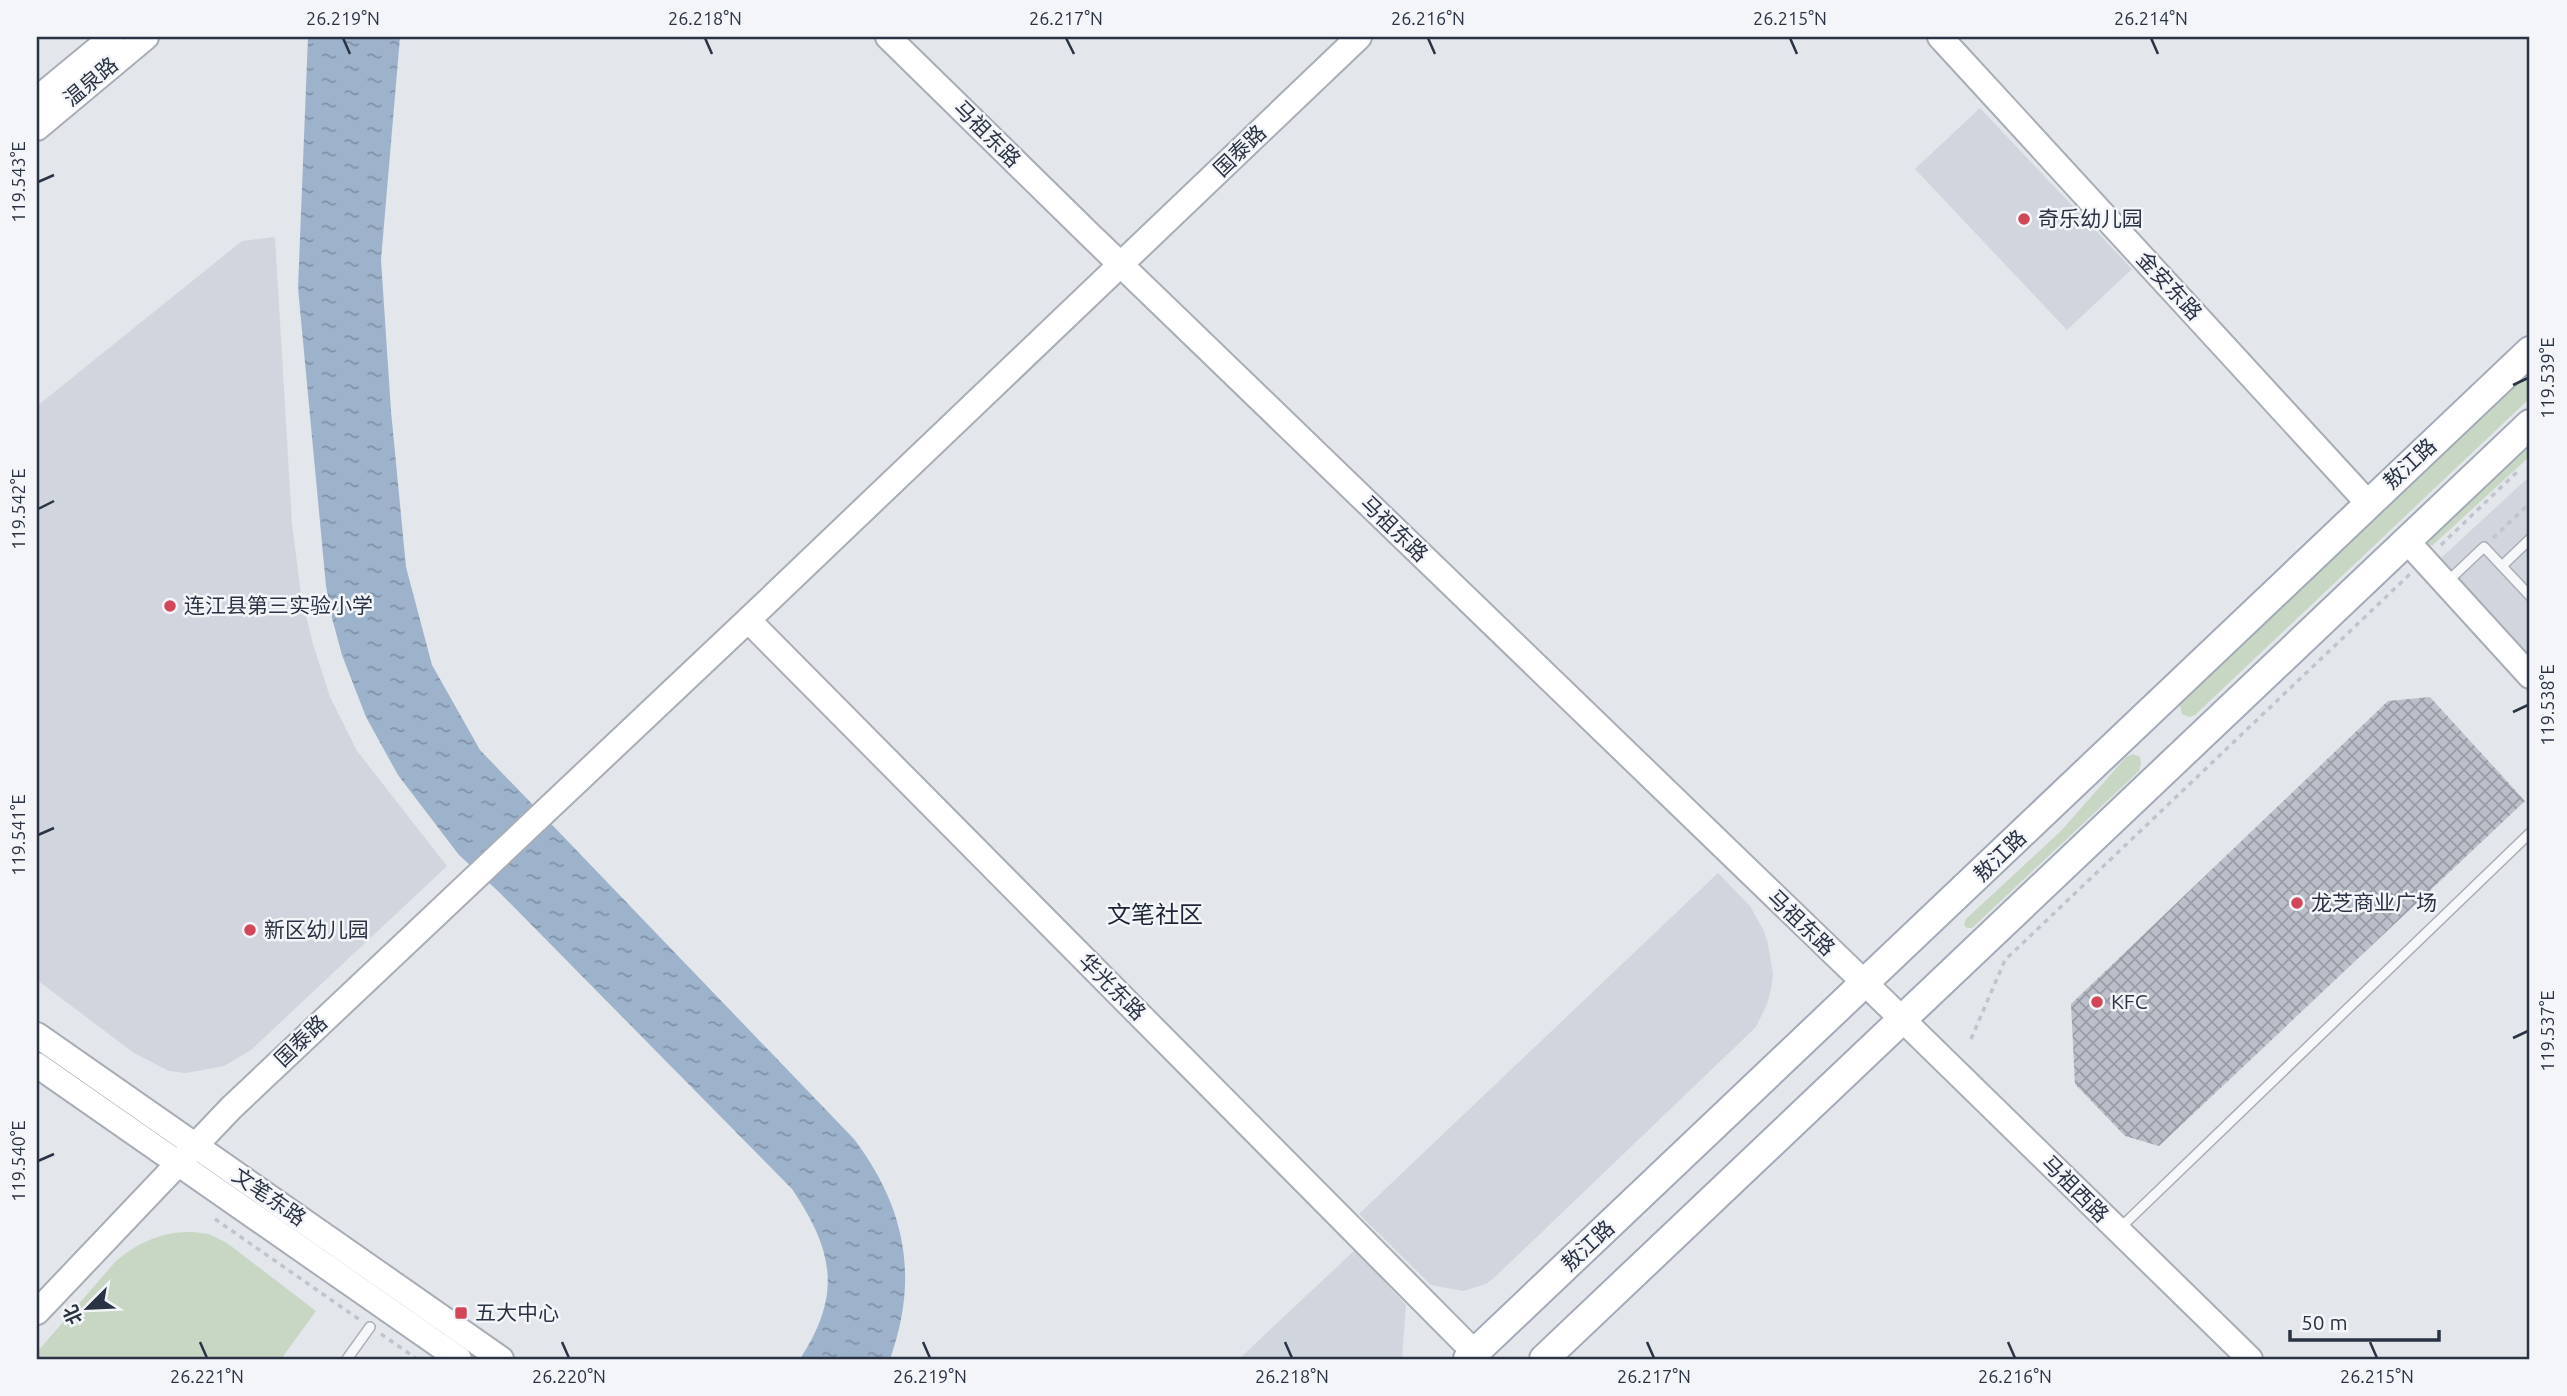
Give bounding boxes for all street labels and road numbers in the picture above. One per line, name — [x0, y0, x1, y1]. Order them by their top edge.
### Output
street label: 温泉路 — [59, 52, 122, 111]
street label: 马祖东路 — [950, 95, 1026, 171]
street label: 国泰路 — [1208, 120, 1270, 181]
street label: 金安东路 — [2132, 246, 2207, 324]
street label: 敖江路 — [2378, 433, 2441, 494]
street label: 马祖东路 — [1356, 490, 1433, 566]
street label: 敖江路 — [1968, 825, 2030, 886]
street label: 马祖东路 — [1763, 884, 1840, 960]
street label: 华光东路 — [1075, 948, 1151, 1024]
street label: 国泰路 — [269, 1010, 331, 1071]
street label: 马祖西路 — [2038, 1150, 2114, 1226]
street label: 文笔东路 — [228, 1162, 311, 1230]
street label: 敖江路 — [1556, 1215, 1619, 1276]

